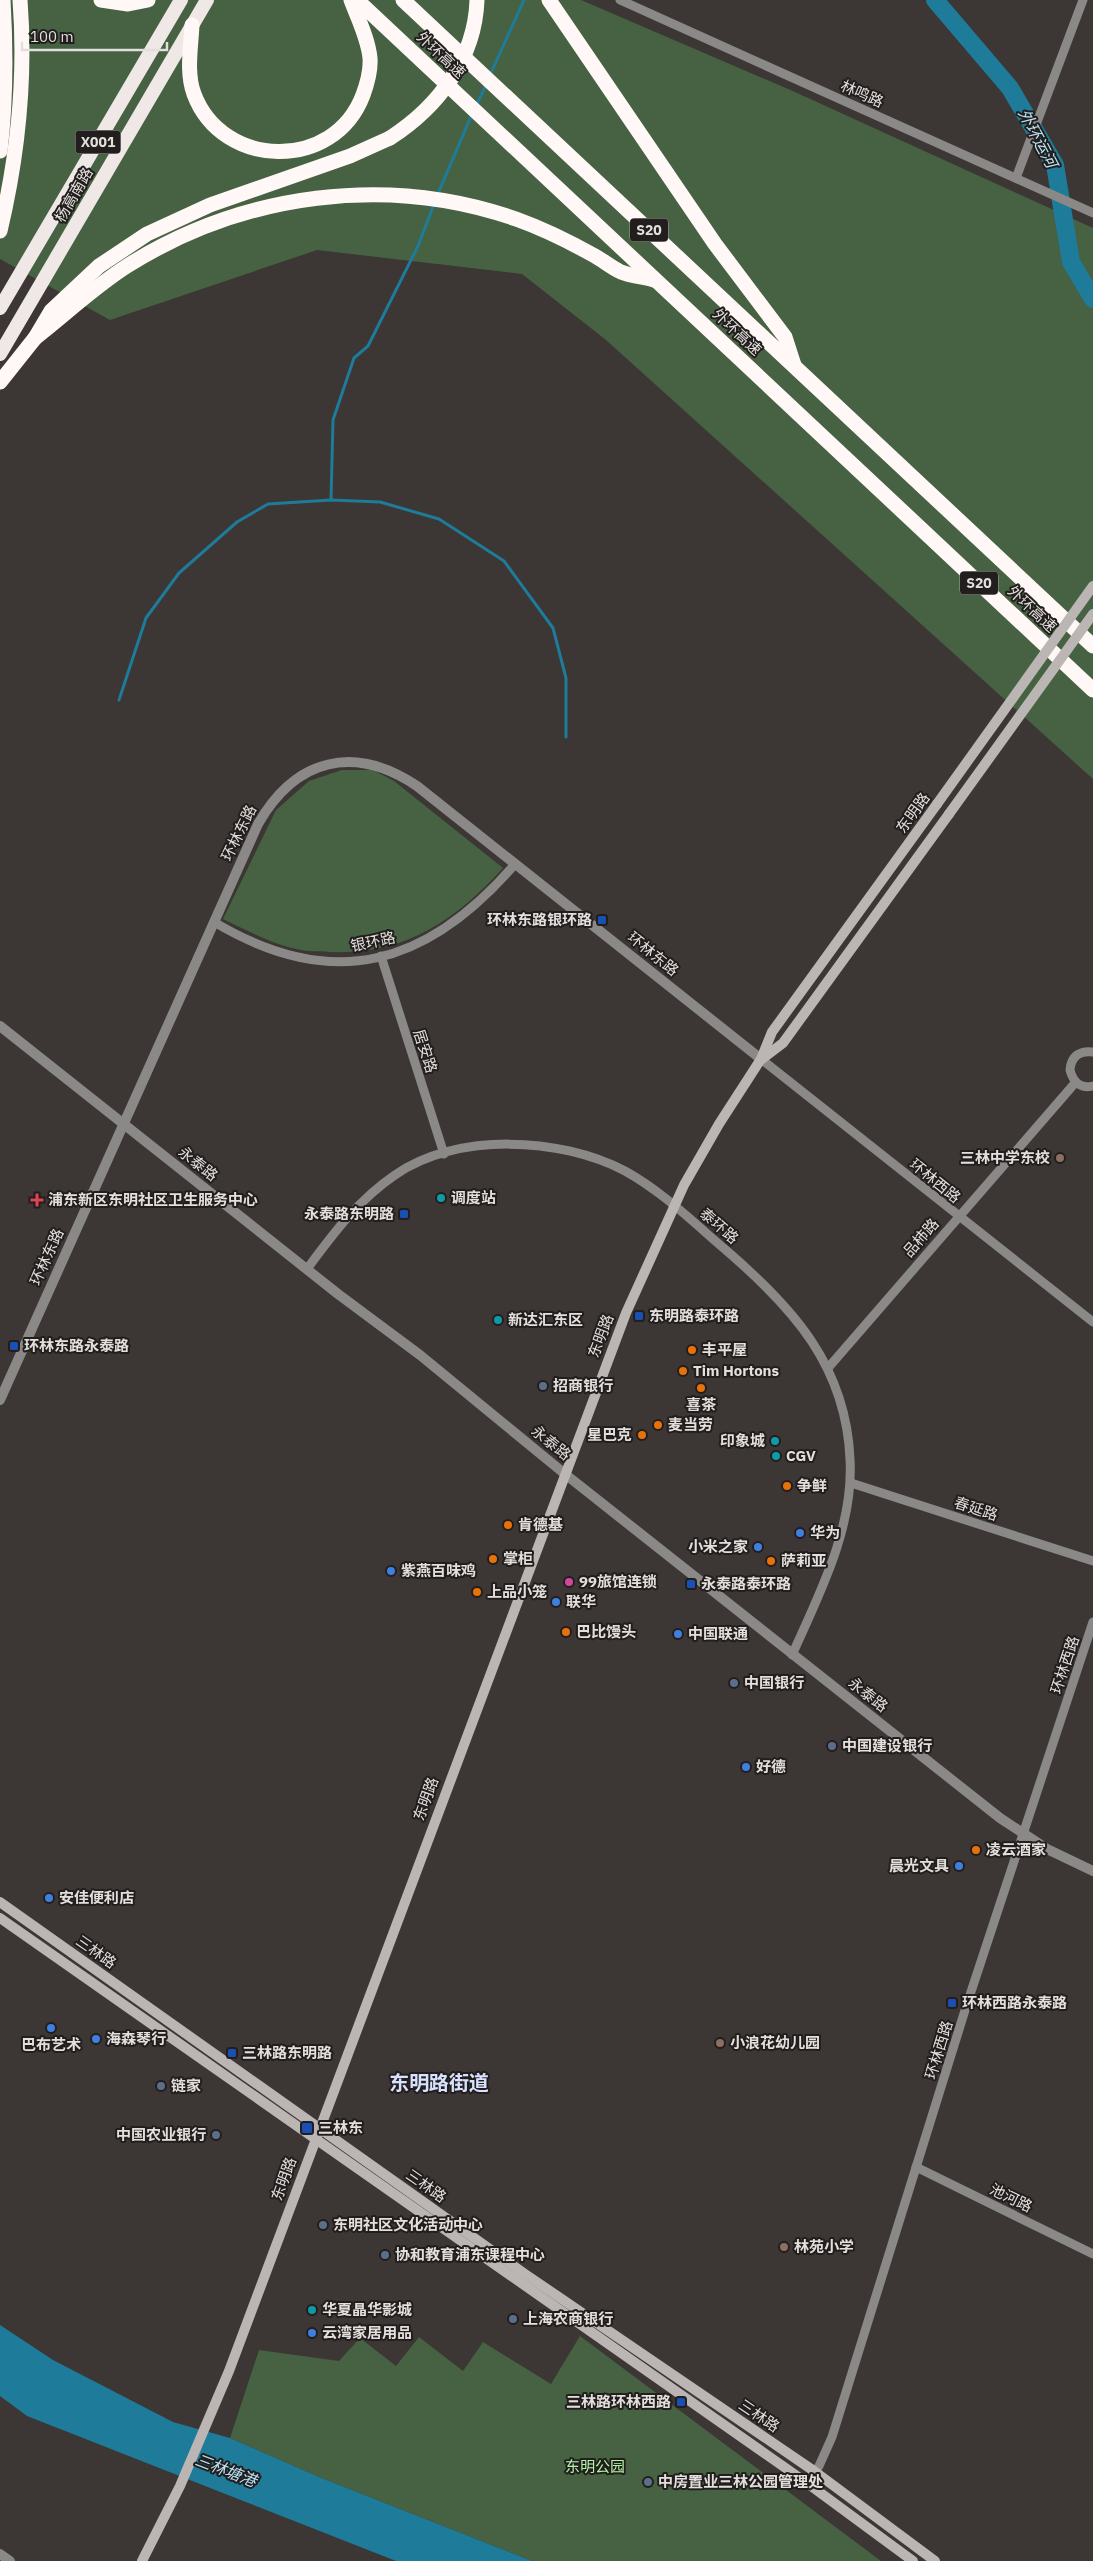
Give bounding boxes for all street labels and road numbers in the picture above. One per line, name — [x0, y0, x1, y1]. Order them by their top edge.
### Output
street label: 外环高速 — [413, 27, 470, 82]
street label: 林鸣路 — [838, 76, 887, 111]
road number: X001 — [76, 130, 120, 154]
street label: 杨高南路 — [50, 164, 97, 225]
road number: S20 — [630, 218, 668, 242]
street label: 外环高速 — [709, 304, 766, 359]
road number: S20 — [960, 572, 998, 594]
street label: 外环高速 — [1004, 581, 1061, 636]
street label: 东明路 — [892, 789, 934, 836]
street label: 环林东路 — [217, 802, 260, 864]
street label: 环林东路 — [624, 927, 683, 980]
street label: 银环路 — [349, 928, 397, 955]
street label: 居安路 — [409, 1027, 441, 1075]
street label: 永泰路 — [175, 1142, 222, 1185]
street label: 环林西路 — [906, 1154, 965, 1207]
street label: 泰环路 — [696, 1204, 743, 1248]
street label: 品柿路 — [899, 1214, 943, 1261]
street label: 环林东路 — [26, 1226, 67, 1288]
street label: 东明路 — [584, 1311, 617, 1360]
street label: 永泰路 — [528, 1421, 575, 1464]
street label: 春延路 — [952, 1493, 1000, 1525]
street label: 环林西路 — [1046, 1633, 1083, 1696]
street label: 永泰路 — [845, 1673, 892, 1716]
street label: 东明路 — [409, 1774, 442, 1823]
street label: 三林路 — [72, 1931, 120, 1972]
street label: 环林西路 — [921, 2018, 956, 2081]
street label: 东明路 — [267, 2154, 300, 2203]
street label: 三林路 — [402, 2165, 450, 2206]
street label: 池河路 — [987, 2179, 1036, 2216]
street label: 三林路 — [735, 2395, 783, 2436]

